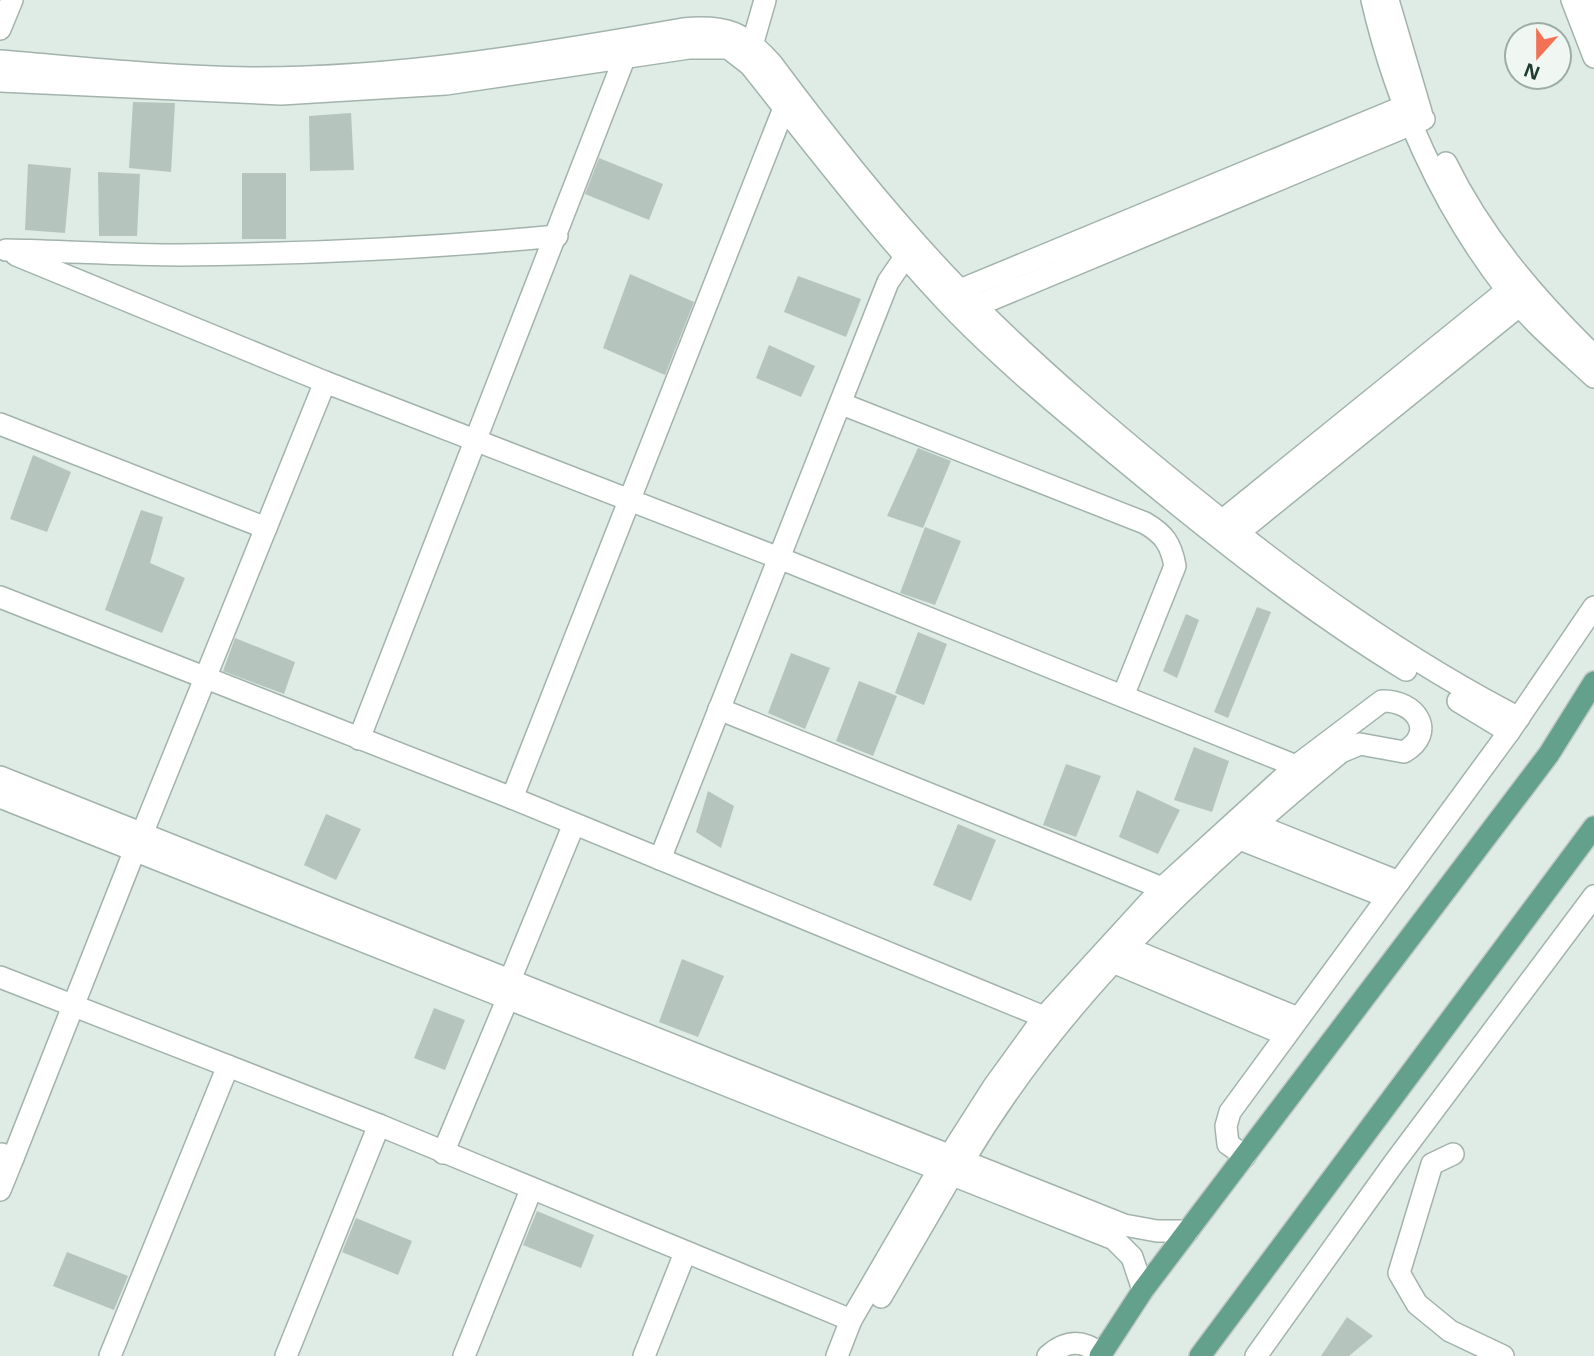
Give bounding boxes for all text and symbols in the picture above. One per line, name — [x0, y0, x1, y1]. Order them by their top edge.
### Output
north arrow — [1503, 21, 1573, 91]
text: N — [1520, 57, 1544, 87]

